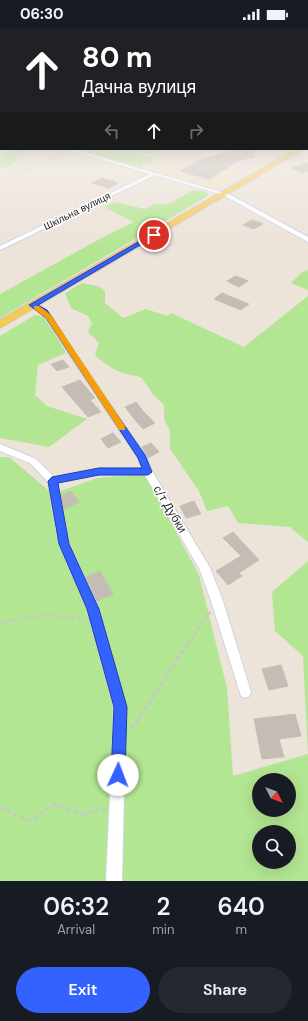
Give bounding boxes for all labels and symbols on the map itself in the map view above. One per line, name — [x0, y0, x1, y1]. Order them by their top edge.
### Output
street label: Шкільна вулиця — [41, 189, 113, 233]
pin — [137, 218, 171, 252]
street label: с/т Дубки — [150, 482, 190, 536]
position arrow — [97, 754, 139, 796]
north arrow — [252, 773, 296, 817]

